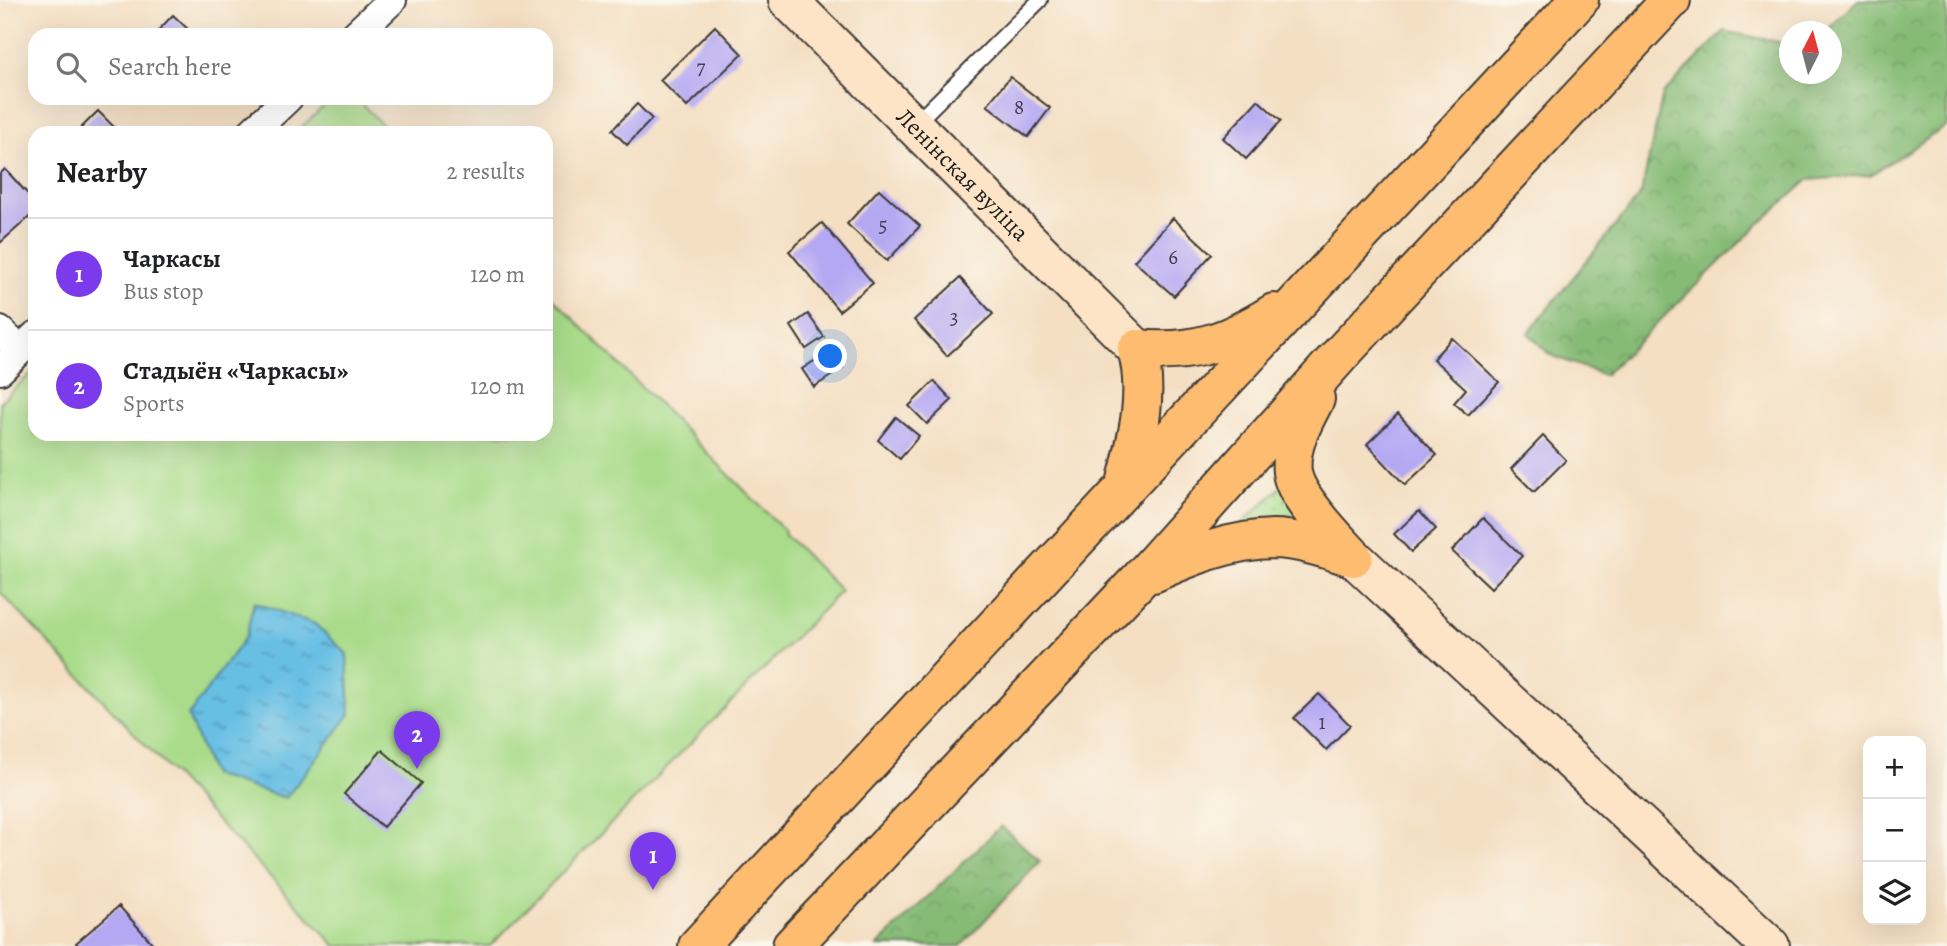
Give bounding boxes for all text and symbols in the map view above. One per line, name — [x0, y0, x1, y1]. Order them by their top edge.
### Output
north arrow — [1779, 21, 1842, 84]
search box — [28, 28, 553, 105]
icon: search — [52, 48, 90, 86]
text: Search here — [108, 49, 232, 84]
house number: 7 — [697, 53, 706, 81]
house number: 8 — [1014, 93, 1024, 121]
street label: Ленінская вуліца — [889, 101, 1036, 248]
text: Nearby — [56, 152, 147, 192]
text: 2 results — [447, 156, 525, 187]
house number: 5 — [878, 211, 888, 239]
text: Чаркасы — [123, 241, 221, 276]
house number: 6 — [1168, 243, 1178, 271]
text: 1 — [75, 259, 83, 290]
text: 120 m — [470, 259, 525, 290]
text: Bus stop — [123, 276, 203, 307]
house number: 3 — [950, 303, 958, 331]
your location — [813, 339, 847, 373]
text: Стадыён «Чаркасы» — [123, 353, 348, 388]
text: 2 — [73, 371, 85, 402]
text: 120 m — [470, 371, 525, 402]
text: Sports — [123, 388, 184, 419]
house number: 1 — [1318, 708, 1326, 736]
pin: 2 — [394, 711, 440, 769]
map controls — [1863, 736, 1926, 925]
button: + — [1863, 736, 1926, 799]
button: − — [1863, 799, 1926, 862]
pin: 1 — [630, 832, 676, 890]
button: layers — [1863, 862, 1926, 925]

